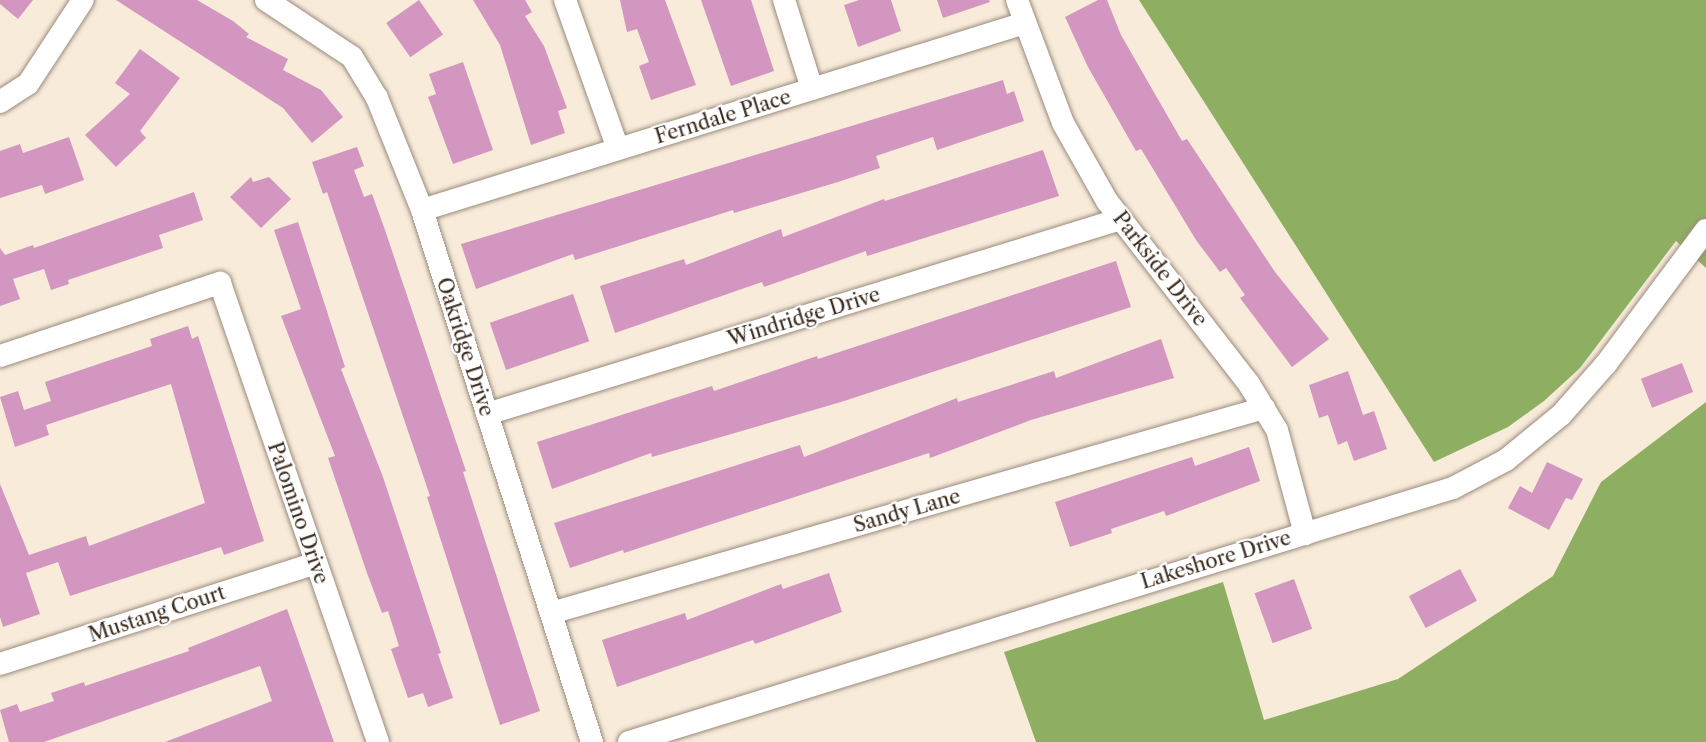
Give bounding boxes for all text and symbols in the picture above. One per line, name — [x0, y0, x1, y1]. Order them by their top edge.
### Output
street label: Ferndale Place — [652, 85, 794, 149]
street label: Parkside Drive — [1108, 207, 1212, 331]
street label: Oakridge Drive — [431, 275, 499, 419]
street label: Windridge Drive — [725, 282, 883, 352]
street label: Palomino Drive — [262, 439, 334, 587]
street label: Sandy Lane — [850, 484, 964, 538]
street label: Lakeshore Drive — [1138, 526, 1294, 594]
street label: Mustang Court — [86, 581, 228, 647]

